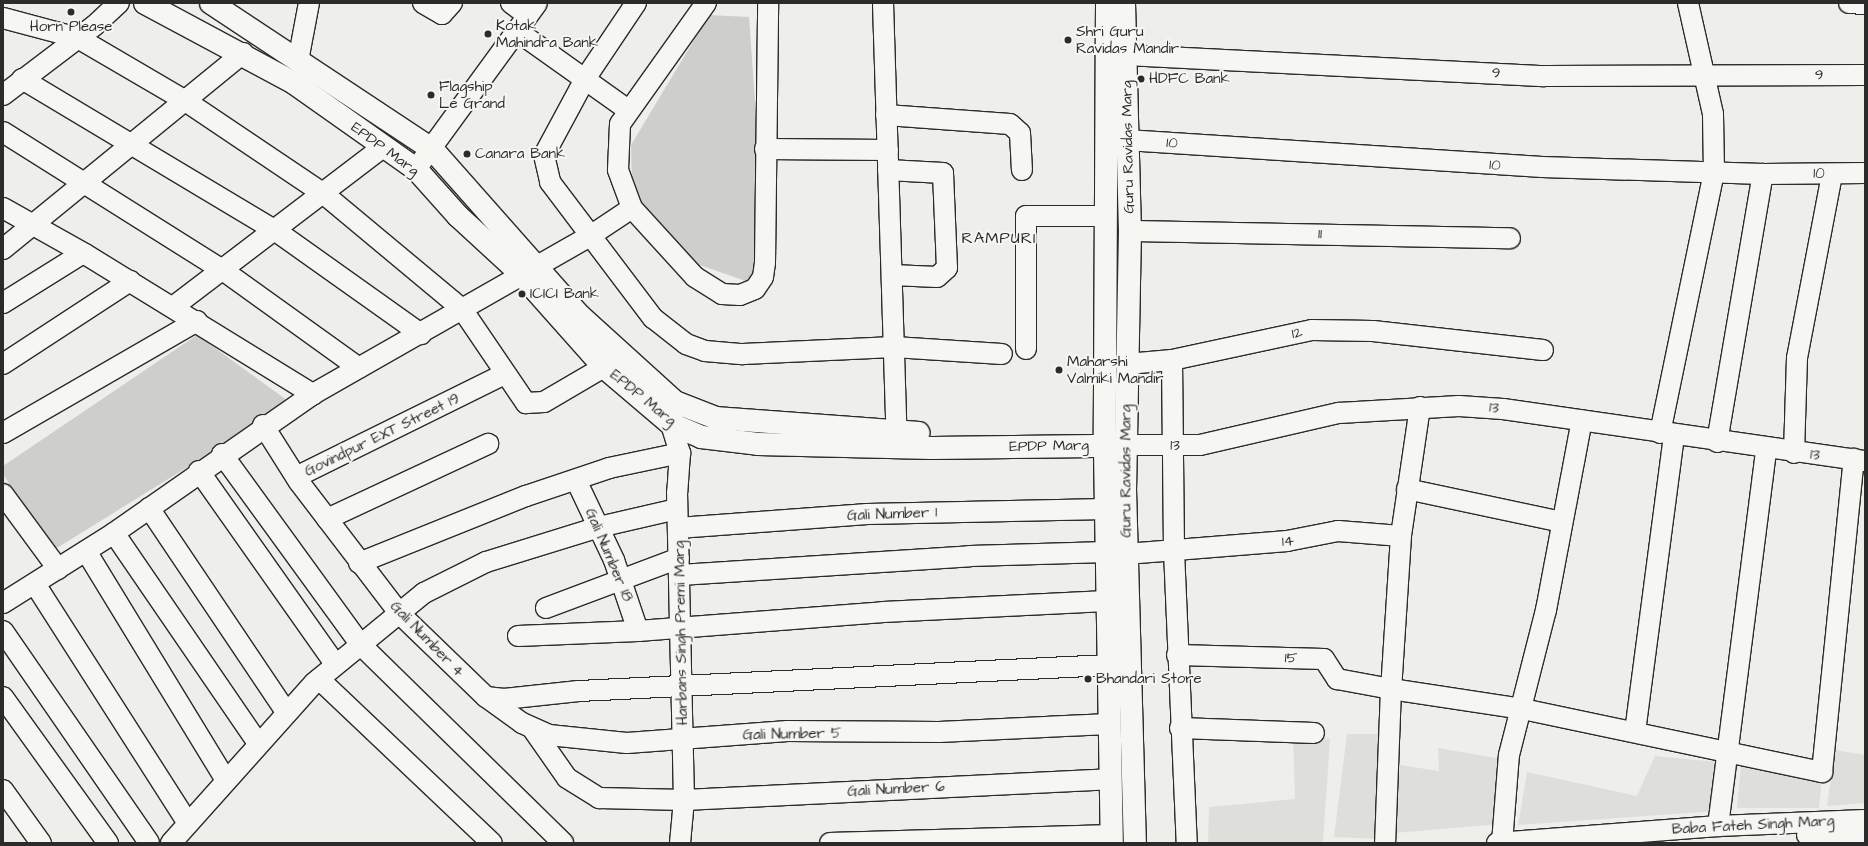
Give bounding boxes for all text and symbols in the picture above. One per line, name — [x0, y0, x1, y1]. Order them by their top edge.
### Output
marker: Horn Please — [66, 7, 76, 17]
place label: Kotak Mahindra Bank — [496, 16, 598, 51]
place label: Horn Please — [30, 18, 112, 36]
place label: Shri Guru Ravidas Mandir — [1076, 22, 1179, 57]
marker: Kotak Mahindra Bank — [483, 29, 493, 39]
marker: Shri Guru Ravidas Mandir — [1063, 35, 1073, 45]
street label: 9 — [1491, 64, 1501, 82]
street label: 9 — [1814, 66, 1824, 84]
place label: HDFC Bank — [1149, 70, 1230, 88]
marker: HDFC Bank — [1136, 74, 1146, 84]
place label: Flagship Le Grand — [439, 77, 505, 112]
street label: Guru Ravidas Marg — [1118, 80, 1138, 214]
marker: Flagship Le Grand — [426, 90, 436, 100]
street label: EPDP Marg — [347, 118, 423, 180]
street label: 10 — [1166, 134, 1178, 152]
place label: Canara Bank — [475, 145, 565, 163]
marker: Canara Bank — [462, 149, 472, 159]
street label: 10 — [1489, 156, 1501, 174]
street label: 10 — [1813, 165, 1825, 183]
street label: 11 — [1318, 225, 1322, 243]
district label: RAMPURI — [962, 228, 1036, 248]
place label: ICICI Bank — [530, 285, 599, 303]
marker: ICICI Bank — [517, 289, 527, 299]
street label: 12 — [1290, 323, 1304, 343]
place label: Maharshi Valmiki Mandir — [1067, 352, 1164, 387]
marker: Maharshi Valmiki Mandir — [1054, 365, 1064, 375]
street label: EPDP Marg — [606, 366, 680, 430]
street label: Govindpur EXT Street 19 — [302, 390, 462, 480]
street label: 13 — [1488, 399, 1500, 417]
street label: Guru Ravidas Marg — [1117, 404, 1135, 538]
street label: EPDP Marg — [1009, 436, 1089, 456]
street label: 13 — [1170, 437, 1180, 455]
street label: 13 — [1809, 446, 1821, 464]
street label: Gali Number 1 — [847, 503, 937, 525]
street label: Gali Number 18 — [581, 506, 637, 604]
street label: 14 — [1281, 532, 1295, 550]
street label: Harbans Singh Premi Marg — [670, 541, 692, 725]
street label: Gali Number 4 — [386, 597, 468, 681]
street label: 15 — [1284, 649, 1298, 667]
place label: Bhandari Store — [1096, 670, 1202, 688]
marker: Bhandari Store — [1083, 674, 1093, 684]
street label: Gali Number 5 — [742, 724, 842, 744]
street label: Gali Number 6 — [847, 777, 945, 801]
street label: Baba Fateh Singh Marg — [1671, 812, 1835, 838]

